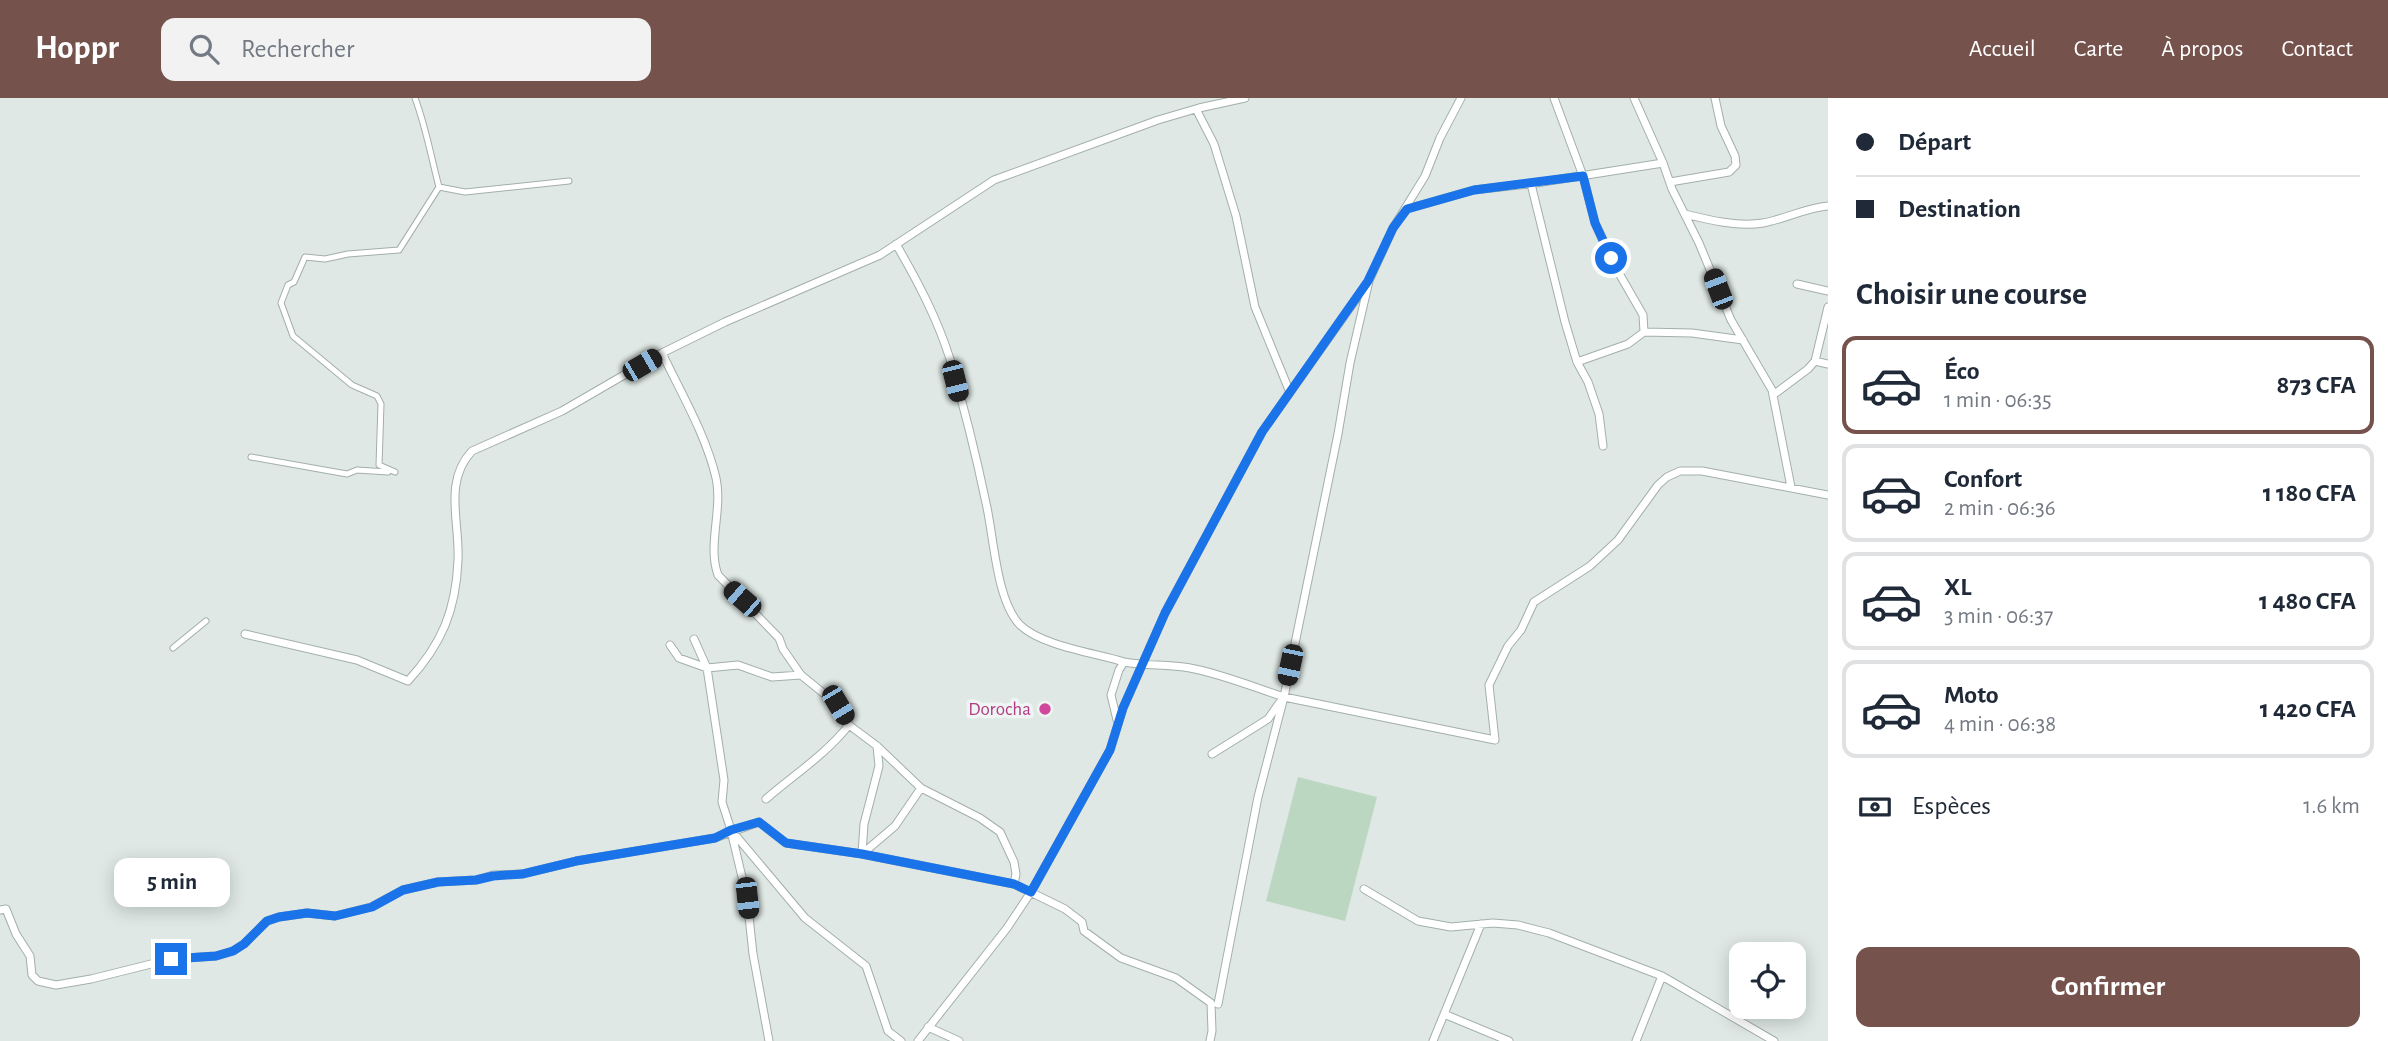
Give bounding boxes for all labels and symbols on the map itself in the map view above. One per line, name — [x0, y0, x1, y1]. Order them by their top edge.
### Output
route start — [1595, 242, 1627, 274]
car — [1701, 266, 1736, 312]
car — [619, 345, 666, 385]
car — [940, 358, 971, 404]
car — [720, 577, 765, 621]
car — [1276, 642, 1305, 688]
car — [819, 682, 858, 728]
place label: Dorocha — [968, 700, 1031, 719]
marker: Dorocha — [1037, 701, 1053, 717]
callout: 5 min — [113, 858, 229, 906]
car — [735, 876, 760, 920]
route end — [155, 943, 187, 975]

